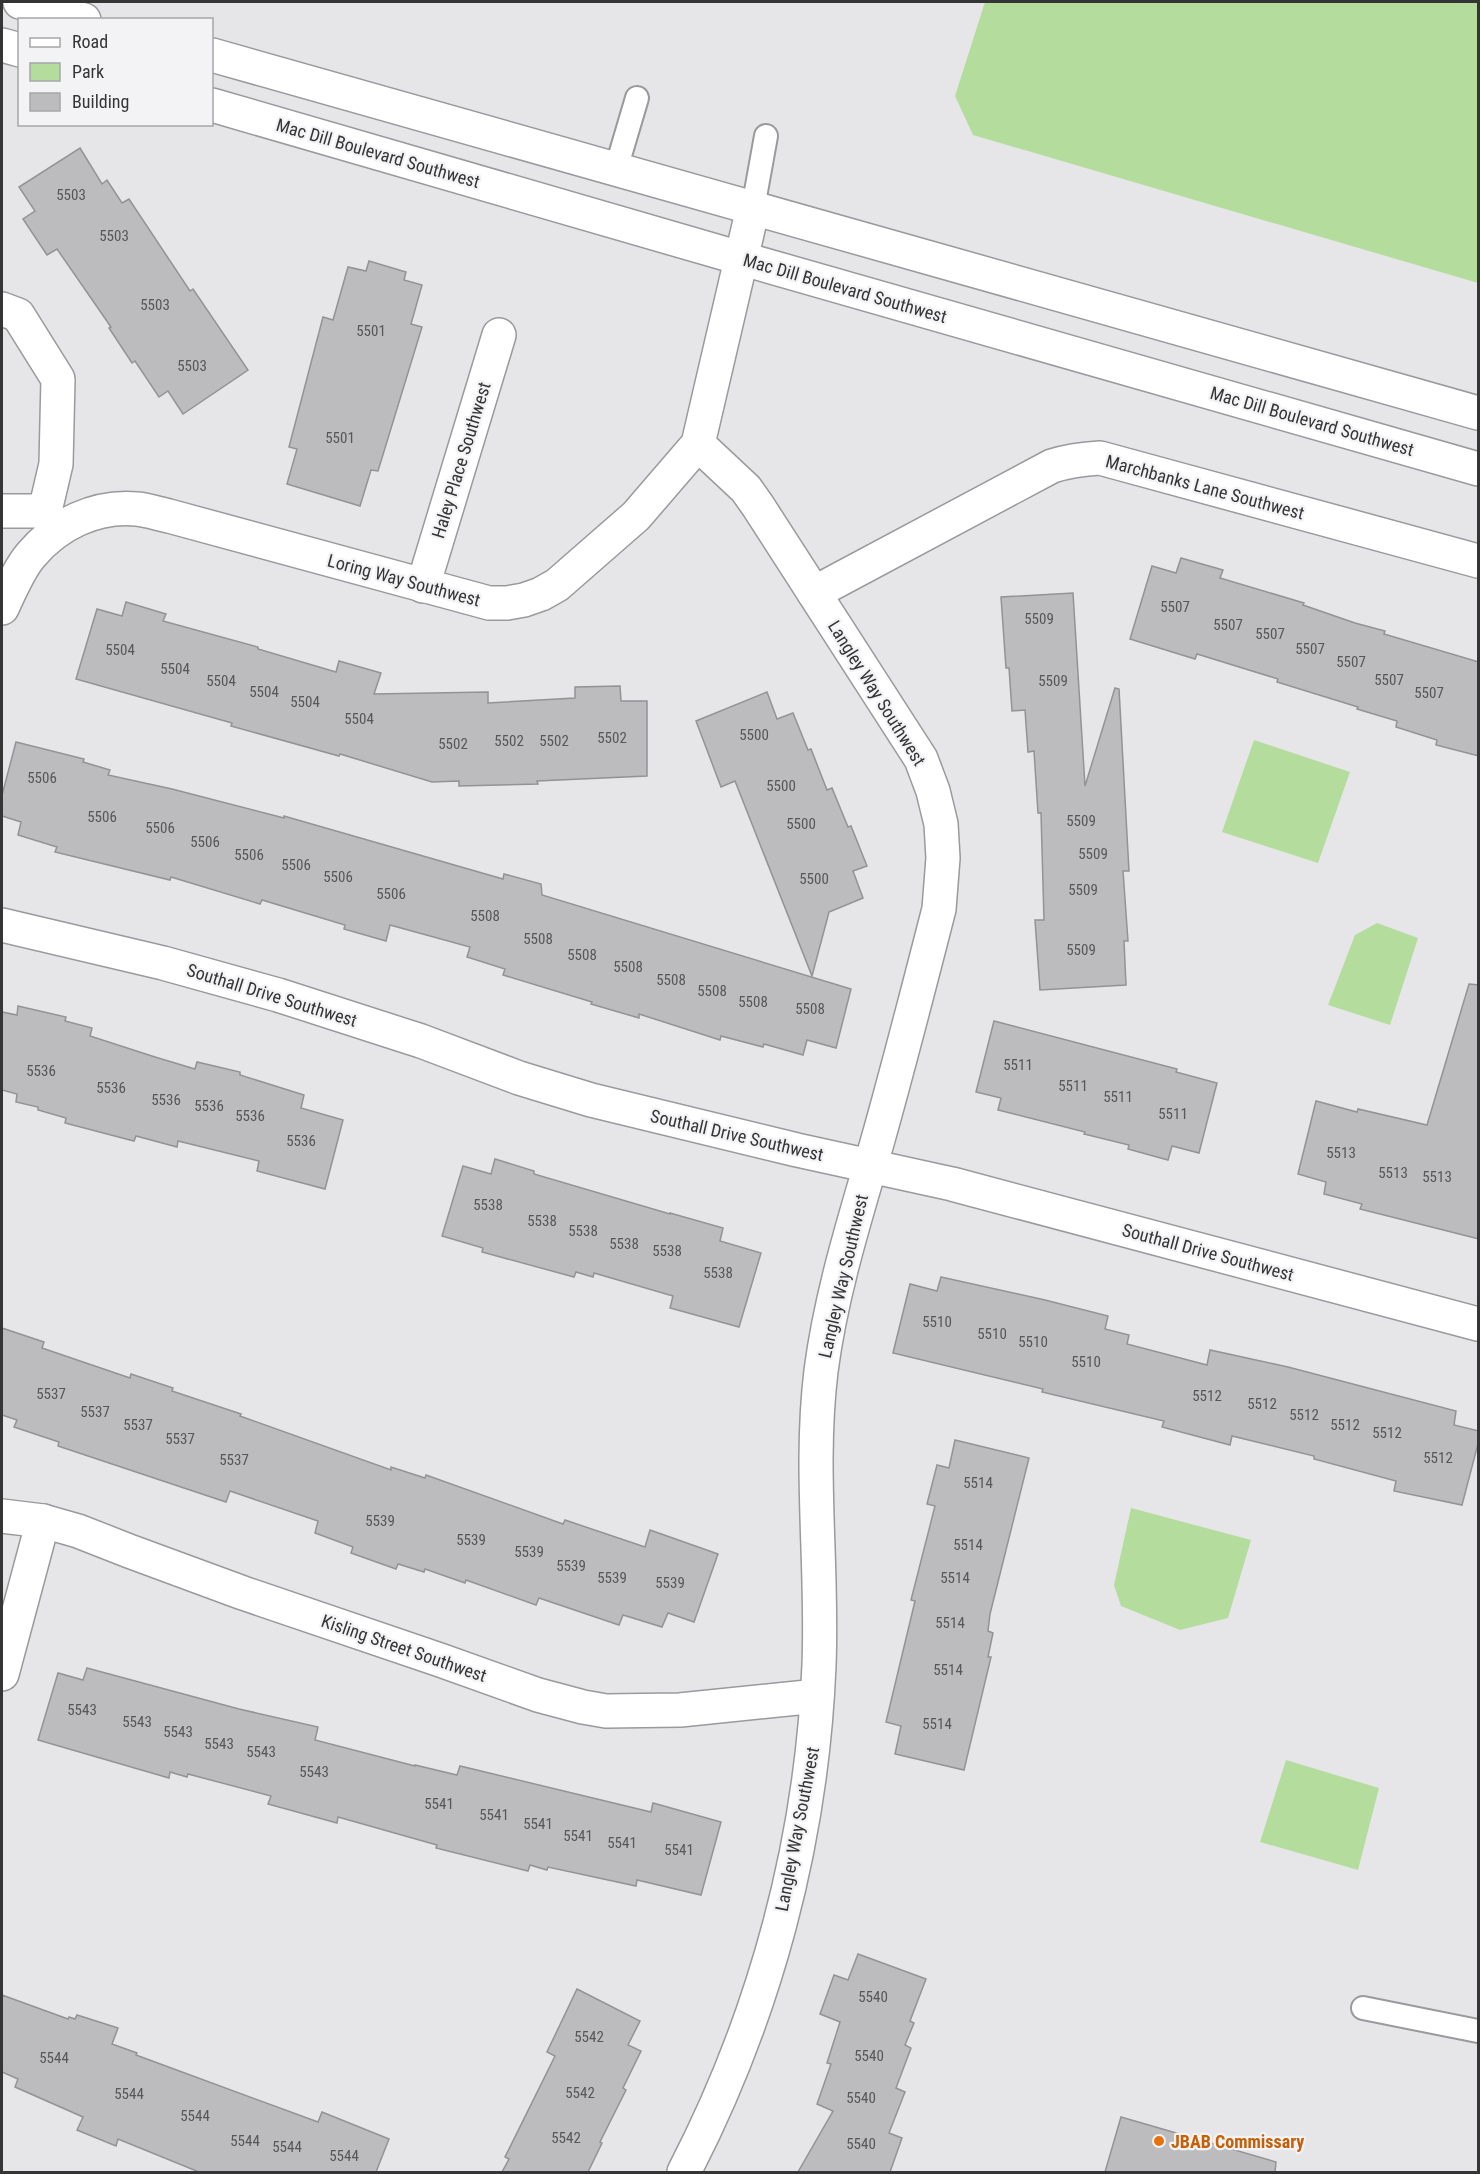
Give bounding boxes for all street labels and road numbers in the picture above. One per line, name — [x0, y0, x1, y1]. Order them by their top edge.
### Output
street label: Mac Dill Boulevard Southwest — [274, 114, 482, 192]
street label: Mac Dill Boulevard Southwest — [741, 249, 949, 327]
street label: Haley Place Southwest — [427, 379, 495, 541]
street label: Mac Dill Boulevard Southwest — [1208, 382, 1416, 460]
street label: Marchbanks Lane Southwest — [1104, 450, 1306, 524]
street label: Loring Way Southwest — [325, 550, 483, 610]
street label: Langley Way Southwest — [824, 617, 930, 769]
street label: Southall Drive Southwest — [184, 959, 360, 1031]
street label: Southall Drive Southwest — [648, 1105, 826, 1165]
street label: Langley Way Southwest — [814, 1192, 872, 1360]
street label: Southall Drive Southwest — [1120, 1219, 1296, 1285]
street label: Kisling Street Southwest — [319, 1610, 489, 1686]
street label: Langley Way Southwest — [771, 1745, 823, 1913]

